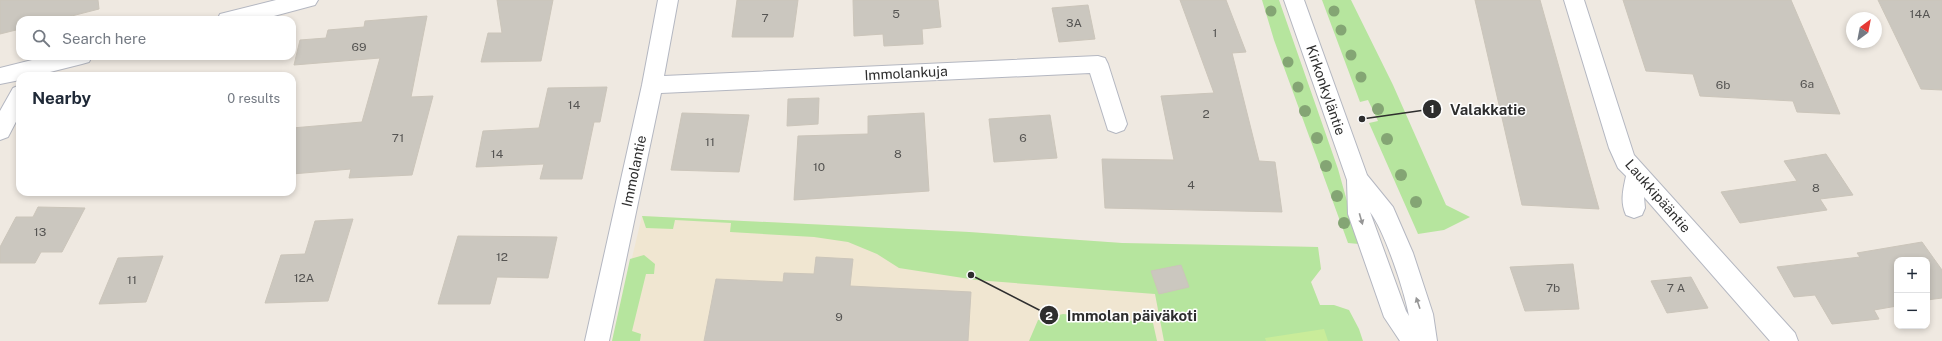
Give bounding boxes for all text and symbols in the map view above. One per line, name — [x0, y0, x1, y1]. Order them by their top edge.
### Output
house number: 5 — [892, 7, 900, 21]
house number: 14A — [1910, 7, 1931, 21]
house number: 7 — [761, 11, 769, 25]
north arrow — [1846, 12, 1882, 48]
search box — [16, 16, 296, 60]
house number: 3A — [1066, 16, 1083, 30]
house number: 1 — [1213, 26, 1217, 40]
icon: search — [30, 27, 52, 49]
text: Search here — [62, 30, 146, 47]
house number: 69 — [352, 40, 366, 54]
street label: Kirkonkyläntie — [1303, 43, 1349, 137]
street label: Immolankuja — [864, 63, 948, 83]
house number: 6a — [1800, 77, 1814, 91]
house number: 6b — [1716, 78, 1730, 92]
text: Nearby — [32, 88, 91, 108]
text: 0 results — [227, 91, 280, 106]
callout: Valakkatie — [1422, 96, 1534, 123]
house number: 14 — [568, 98, 581, 112]
text: Valakkatie — [1450, 101, 1526, 118]
text: 1 — [1429, 102, 1435, 116]
house number: 2 — [1202, 107, 1210, 121]
house number: 71 — [392, 131, 404, 145]
house number: 6 — [1019, 131, 1027, 145]
street label: Immolantie — [619, 134, 649, 208]
house number: 11 — [705, 135, 715, 149]
house number: 14 — [491, 147, 504, 161]
house number: 8 — [894, 147, 902, 161]
street label: Laukkipääntie — [1622, 156, 1694, 236]
house number: 10 — [813, 160, 825, 174]
house number: 4 — [1187, 178, 1195, 192]
house number: 8 — [1812, 181, 1820, 195]
one-way arrow — [1358, 213, 1364, 225]
house number: 13 — [34, 225, 46, 239]
house number: 12 — [496, 250, 508, 264]
map controls — [1894, 257, 1930, 329]
button: + — [1894, 257, 1930, 293]
house number: 12A — [294, 271, 315, 285]
house number: 11 — [127, 273, 137, 287]
house number: 7b — [1546, 281, 1560, 295]
house number: 7 A — [1667, 281, 1686, 295]
button: − — [1894, 293, 1930, 329]
one-way arrow — [1414, 297, 1420, 309]
callout: Immolan päiväkoti — [1039, 302, 1205, 329]
text: Immolan päiväkoti — [1067, 307, 1197, 324]
text: 2 — [1045, 309, 1053, 323]
house number: 9 — [835, 310, 843, 324]

